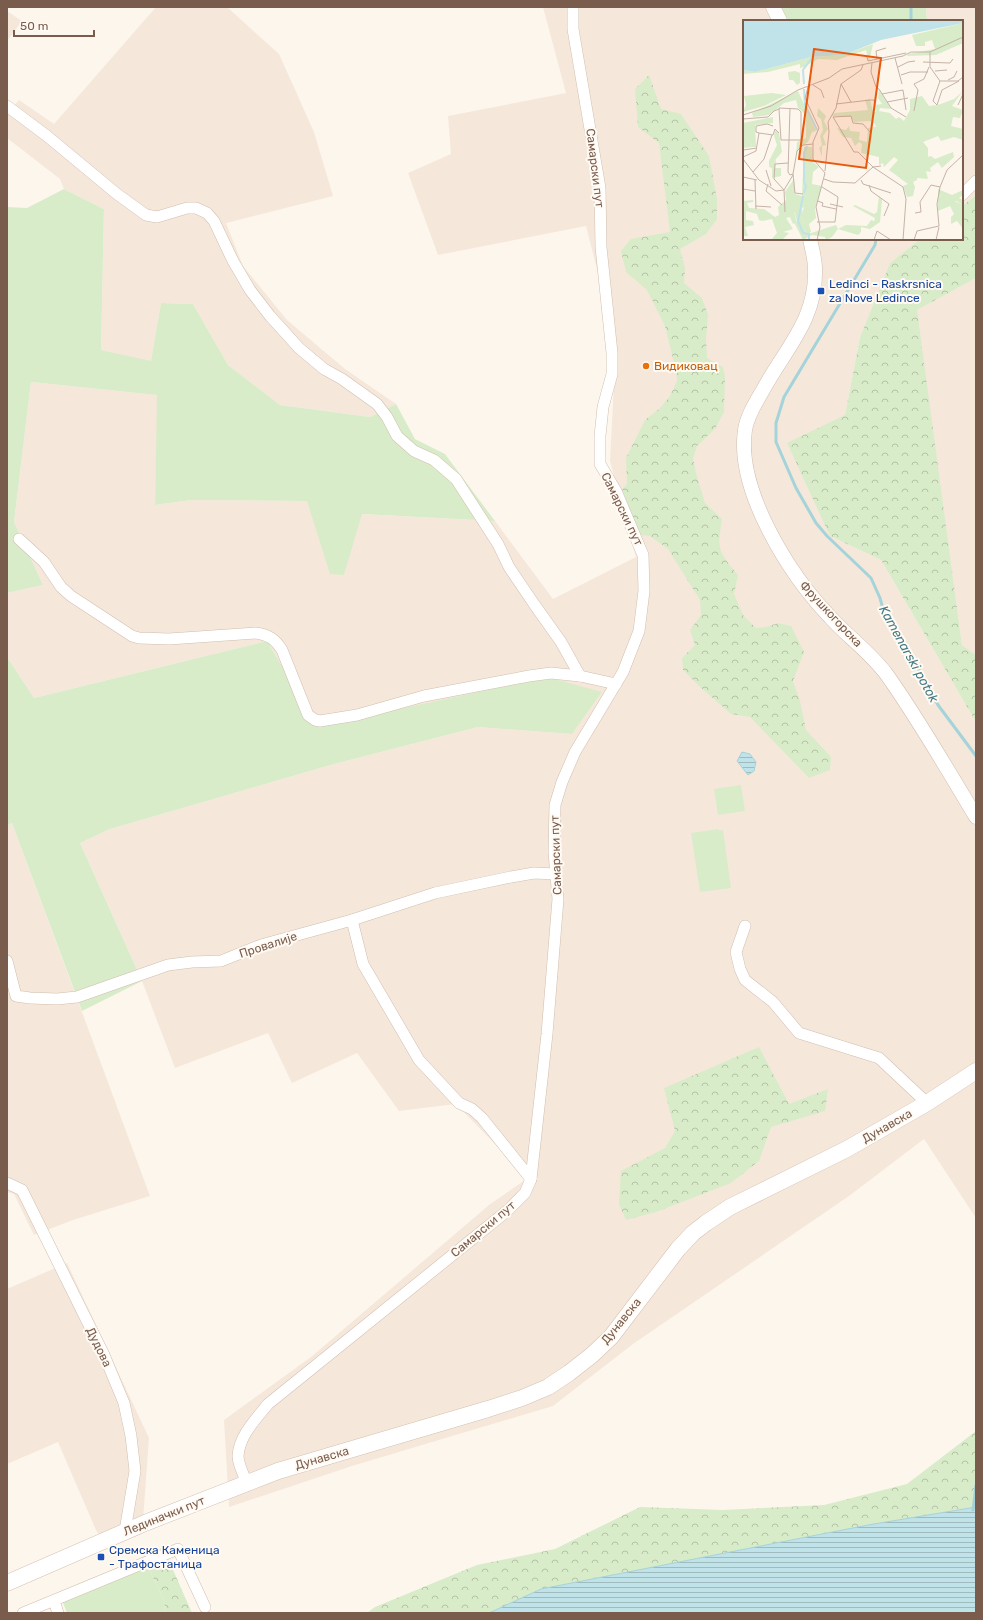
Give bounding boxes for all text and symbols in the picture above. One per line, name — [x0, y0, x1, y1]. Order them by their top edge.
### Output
scale bar — [14, 12, 94, 38]
text: 50 m — [20, 19, 48, 33]
inset map — [743, 20, 963, 240]
street label: Самарски пут — [583, 128, 607, 208]
place label: Ledinci - Raskrsnica za Nove Ledince — [829, 277, 942, 305]
marker: Ledinci - Raskrsnica za Nove Ledince — [816, 286, 826, 296]
place label: Видиковац — [654, 359, 718, 373]
marker: Видиковац — [641, 361, 651, 371]
street label: Самарски пут — [598, 470, 646, 548]
street label: Фрушкогорска — [797, 578, 865, 650]
water label: Kamenarski potok — [876, 603, 942, 705]
street label: Самарски пут — [548, 815, 564, 895]
street label: Провалије — [237, 929, 299, 961]
street label: Дунавска — [860, 1106, 914, 1146]
street label: Самарски пут — [448, 1198, 518, 1260]
street label: Дунавска — [598, 1295, 644, 1347]
street label: Дудова — [83, 1325, 115, 1369]
street label: Дунавска — [293, 1444, 351, 1472]
street label: Лединачки пут — [121, 1493, 207, 1539]
place label: Сремска Каменица - Трафостаница — [109, 1543, 220, 1571]
marker: Сремска Каменица - Трафостаница — [96, 1552, 106, 1562]

